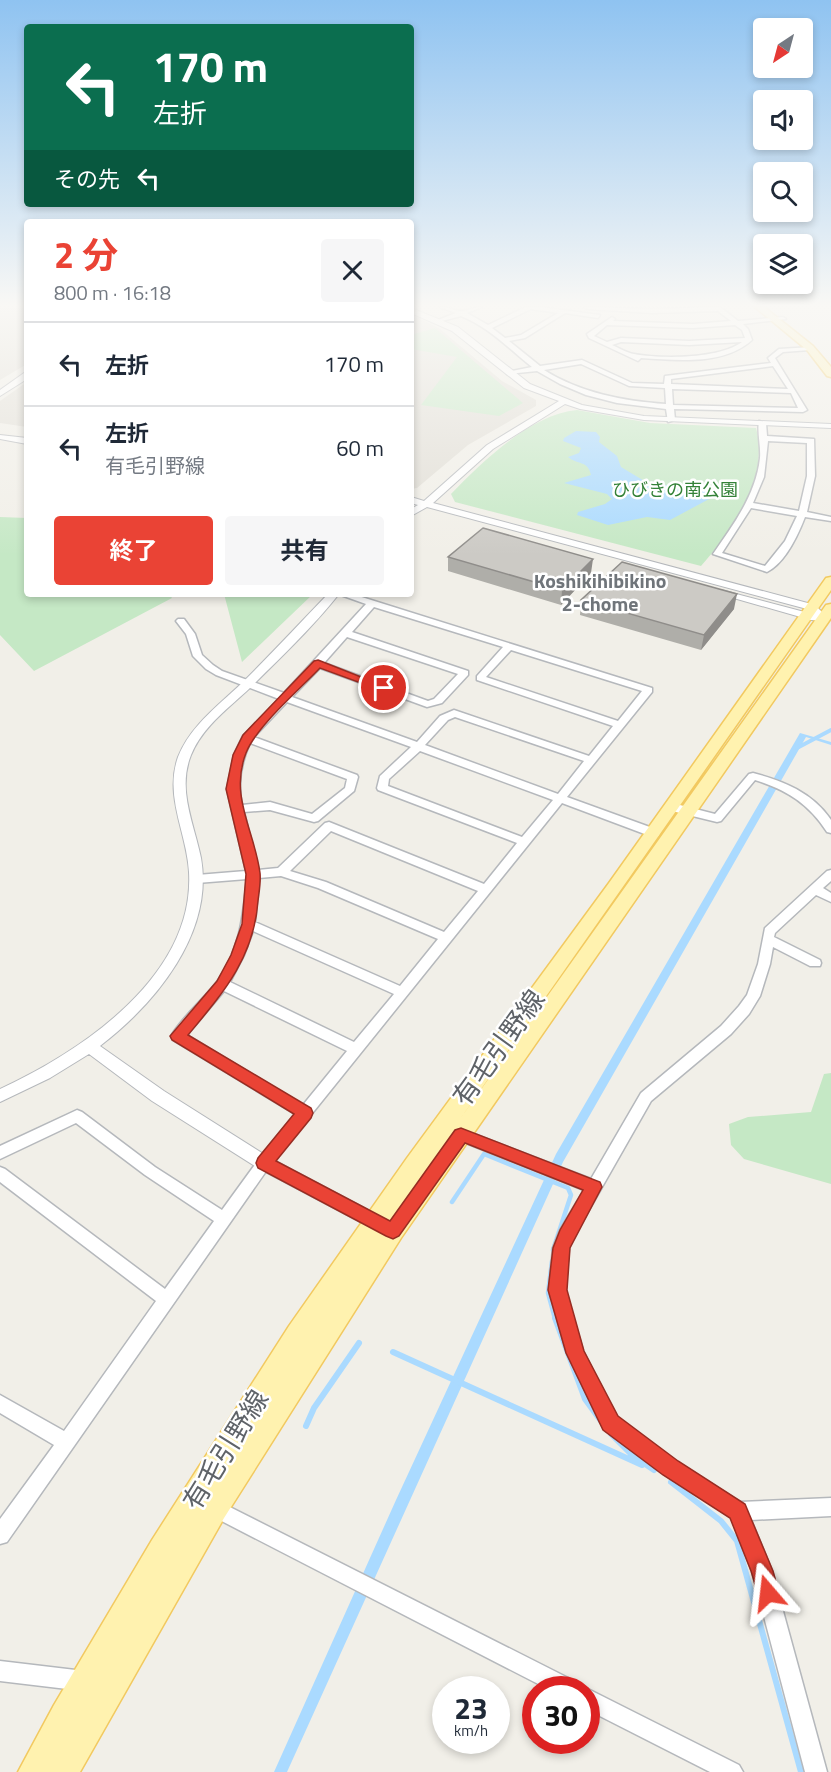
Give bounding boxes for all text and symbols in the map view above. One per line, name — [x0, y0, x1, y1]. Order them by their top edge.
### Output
north arrow — [753, 18, 813, 78]
map controls — [753, 18, 813, 294]
text: 170 m — [153, 34, 268, 98]
icon: left — [54, 48, 132, 126]
button: sound — [753, 90, 813, 150]
text: 左折 — [153, 92, 207, 133]
text: その先 — [54, 162, 120, 196]
icon: left — [132, 162, 165, 195]
button: search — [753, 162, 813, 222]
text: 2 分 — [54, 227, 118, 282]
button: layers — [753, 234, 813, 294]
button: close — [321, 239, 384, 302]
text: 800 m · 16:18 — [54, 277, 171, 308]
text: 170 m — [324, 347, 384, 381]
icon: left — [54, 348, 87, 381]
text: 左折 — [105, 348, 149, 382]
text: 左折 — [105, 416, 149, 450]
text: 60 m — [336, 431, 384, 465]
icon: left — [54, 432, 87, 465]
text: 有毛引野線 — [105, 450, 205, 481]
park label: ひびきの南公園 — [612, 476, 738, 503]
button: 終了 — [54, 516, 213, 585]
button: 共有 — [225, 516, 384, 585]
district label: Koshikihibikino 2-chome — [534, 565, 666, 619]
pin — [358, 662, 409, 713]
icon: arrive — [367, 671, 400, 704]
street label: 有毛引野線 — [442, 980, 554, 1114]
street label: 有毛引野線 — [172, 1381, 278, 1517]
position arrow — [736, 1561, 800, 1625]
speed limit sign: 30 — [522, 1676, 600, 1754]
text: 23 — [454, 1685, 488, 1731]
text: km/h — [454, 1719, 488, 1742]

